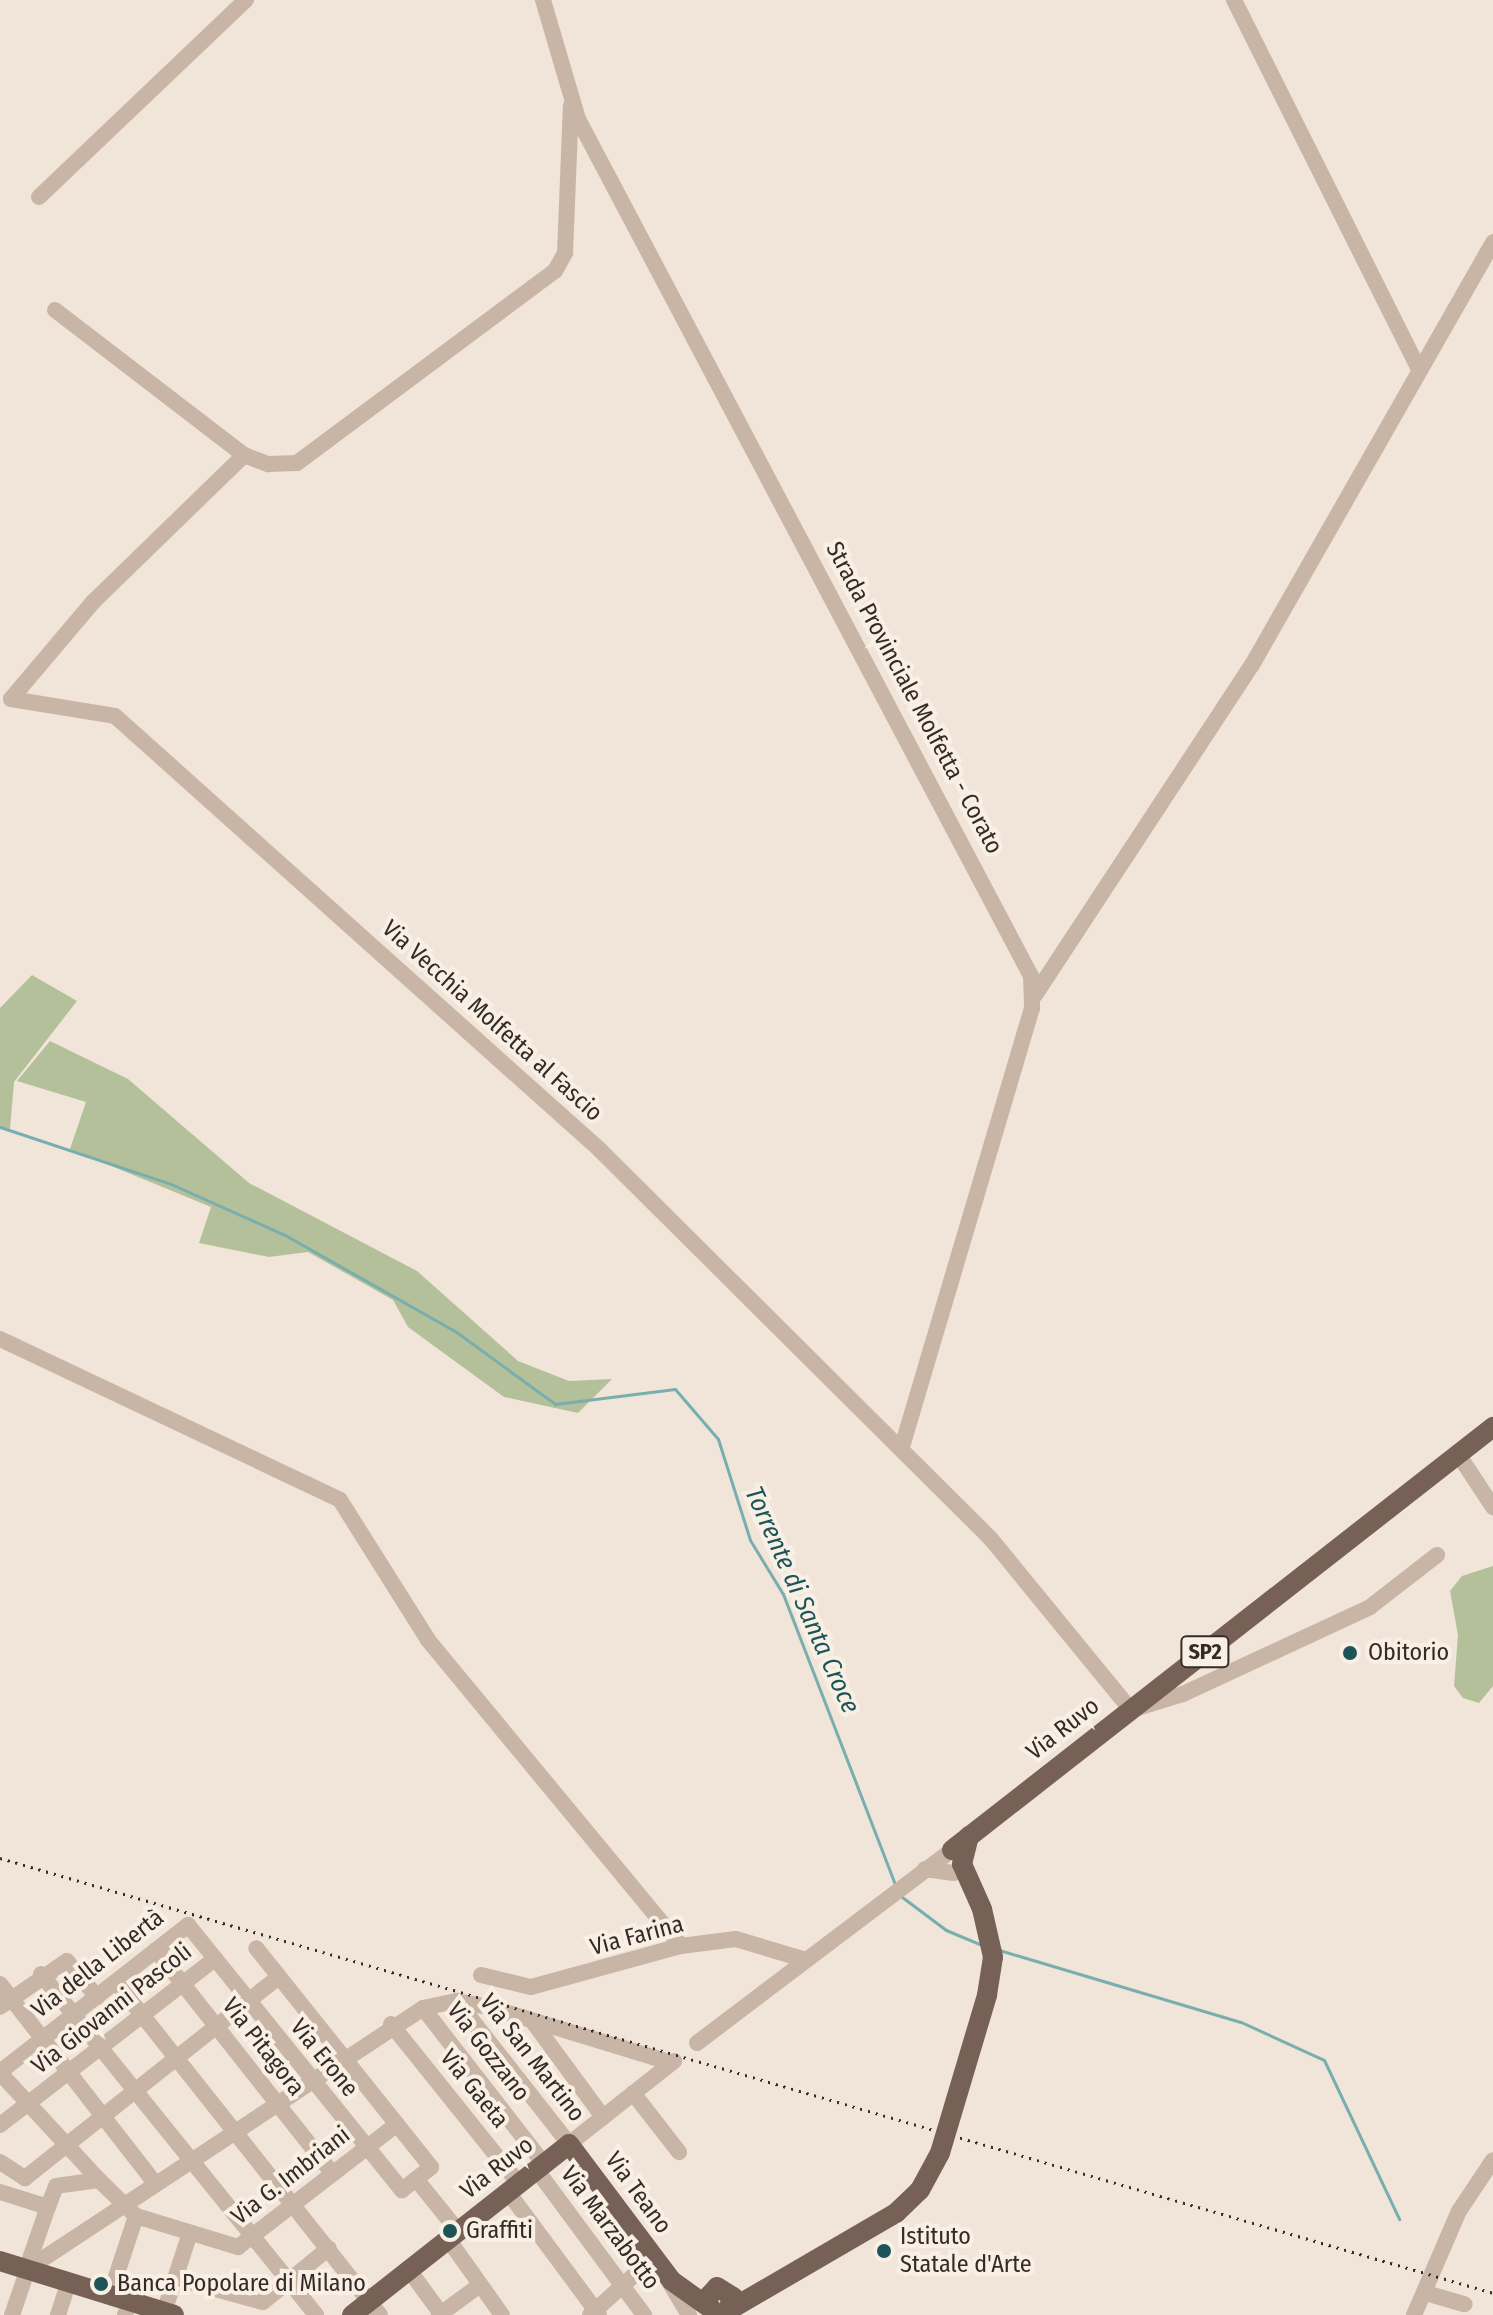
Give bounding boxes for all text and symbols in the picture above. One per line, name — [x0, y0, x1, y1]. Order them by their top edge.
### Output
street label: Strada Provinciale Molfetta - Corato — [819, 537, 1009, 859]
street label: Via Vecchia Molfetta al Fascio — [376, 914, 608, 1128]
water label: Torrente di Santa Croce — [738, 1482, 866, 1718]
road number: SP2 — [1179, 1634, 1231, 1670]
place label: Obitorio — [1368, 1639, 1449, 1667]
marker: Obitorio — [1339, 1642, 1361, 1664]
street label: Via Ruvo — [1021, 1692, 1105, 1766]
street label: Via della Libertà — [26, 1904, 170, 2024]
street label: Via Farina — [587, 1910, 687, 1962]
street label: Via Giovanni Pascoli — [26, 1938, 198, 2080]
street label: Via San Martino — [473, 1988, 591, 2128]
street label: Via Pitagora — [216, 1992, 310, 2102]
street label: Via Gozzano — [440, 1997, 536, 2107]
street label: Via Erone — [284, 2013, 364, 2103]
street label: Via Gaeta — [434, 2044, 514, 2134]
street label: Via G. Imbriani — [226, 2121, 356, 2231]
street label: Via Ruvo — [455, 2131, 539, 2205]
street label: Via Teano — [599, 2146, 677, 2240]
street label: Via Marzabotto — [554, 2161, 666, 2295]
place label: Graffiti — [466, 2217, 533, 2245]
marker: Graffiti — [441, 2222, 459, 2240]
place label: Istituto Statale d'Arte — [900, 2223, 1032, 2279]
marker: Istituto Statale d'Arte — [875, 2242, 893, 2260]
place label: Banca Popolare di Milano — [117, 2270, 366, 2298]
marker: Banca Popolare di Milano — [92, 2275, 110, 2293]

